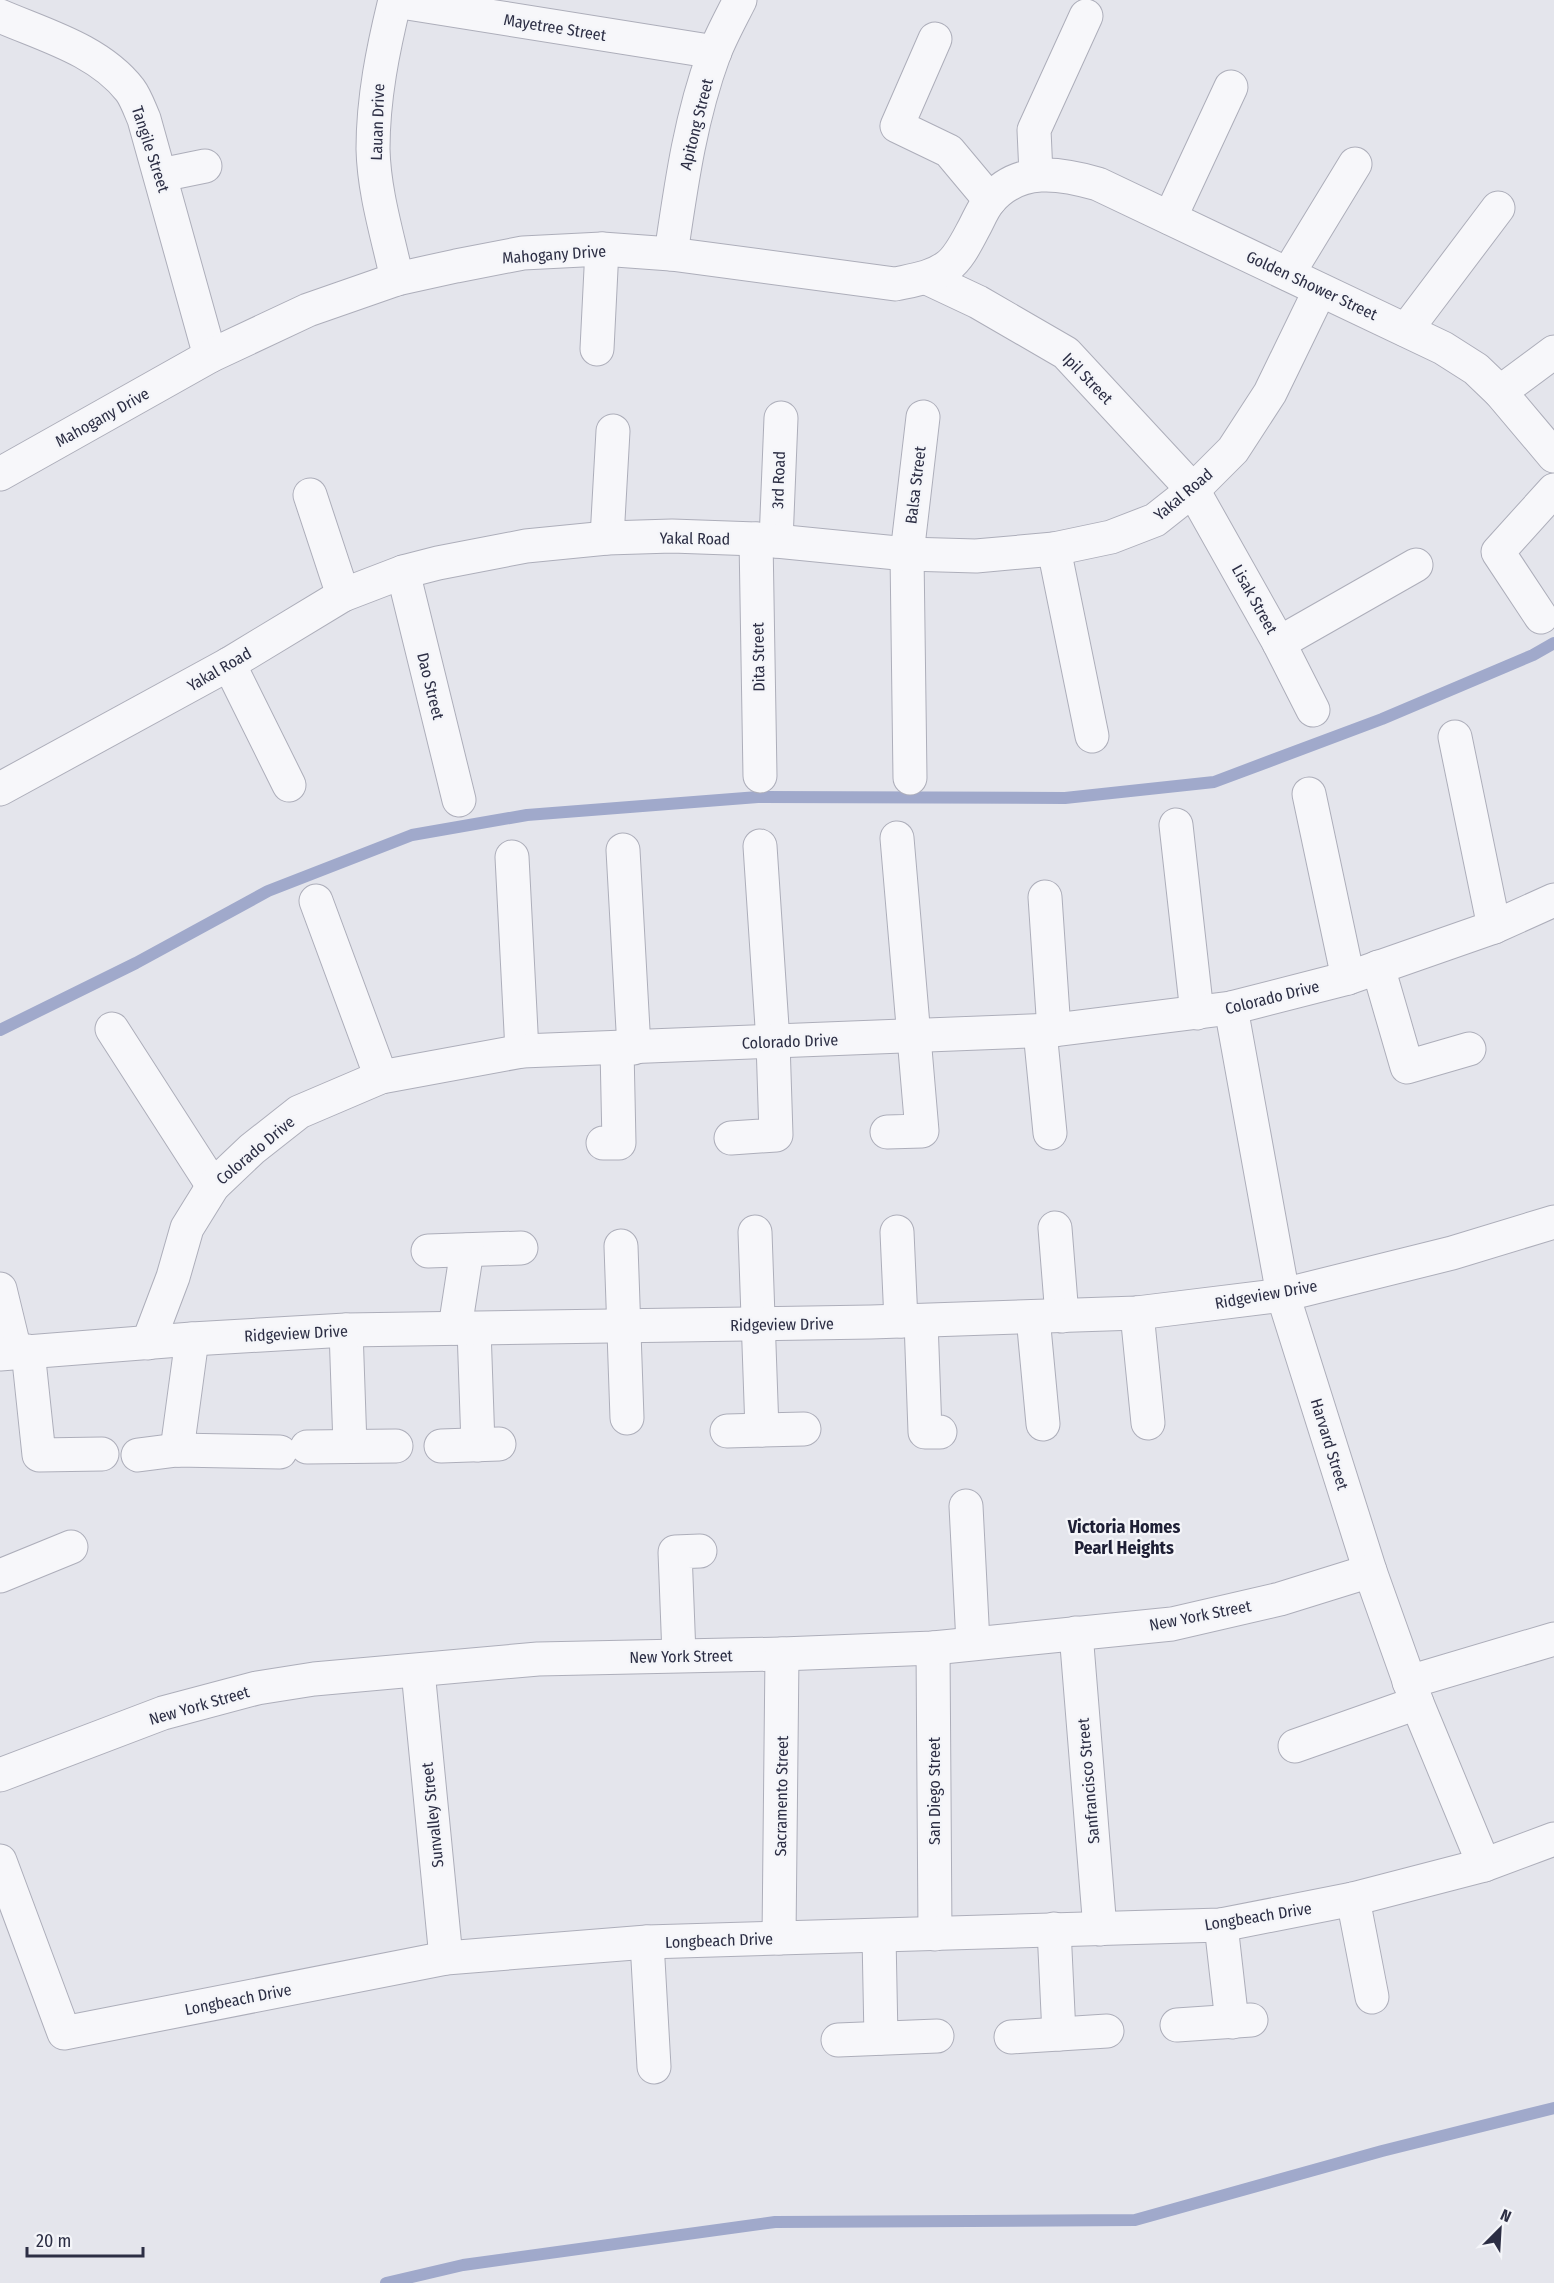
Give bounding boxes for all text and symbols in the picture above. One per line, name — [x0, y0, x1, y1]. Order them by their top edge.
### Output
street label: Mayetree Street — [502, 10, 608, 45]
street label: Apitong Street — [676, 76, 717, 172]
street label: Lauan Drive — [367, 83, 388, 161]
street label: Tangile Street — [128, 104, 174, 195]
street label: Mahogany Drive — [501, 241, 607, 268]
street label: Golden Shower Street — [1243, 247, 1381, 324]
street label: Ipil Street — [1059, 349, 1117, 409]
street label: Mahogany Drive — [52, 384, 152, 451]
street label: Balsa Street — [901, 444, 930, 525]
street label: 3rd Road — [768, 451, 789, 509]
street label: Yakal Road — [1150, 464, 1216, 524]
street label: Yakal Road — [660, 528, 730, 549]
street label: Lisak Street — [1228, 561, 1282, 638]
street label: Dita Street — [748, 621, 769, 692]
street label: Yakal Road — [184, 644, 255, 695]
street label: Dao Street — [413, 651, 448, 722]
street label: Colorado Drive — [1223, 977, 1321, 1018]
street label: Colorado Drive — [742, 1030, 839, 1053]
street label: Colorado Drive — [212, 1112, 298, 1189]
street label: Ridgeview Drive — [1213, 1276, 1319, 1313]
street label: Ridgeview Drive — [730, 1314, 834, 1335]
street label: Ridgeview Drive — [244, 1321, 348, 1346]
street label: Harvard Street — [1307, 1396, 1353, 1493]
district label: Victoria Homes Pearl Heights — [1067, 1516, 1180, 1559]
street label: New York Street — [1148, 1596, 1253, 1635]
street label: New York Street — [629, 1646, 734, 1667]
street label: New York Street — [147, 1682, 252, 1729]
street label: Sanfrancisco Street — [1073, 1716, 1103, 1845]
street label: Sacramento Street — [771, 1735, 792, 1857]
street label: San Diego Street — [925, 1736, 944, 1845]
street label: Sunvalley Street — [417, 1761, 447, 1868]
street label: Longbeach Drive — [1203, 1899, 1313, 1934]
street label: Longbeach Drive — [665, 1929, 773, 1952]
street label: Longbeach Drive — [183, 1980, 293, 2019]
north arrow — [1470, 2199, 1530, 2259]
text: N — [1498, 2205, 1514, 2226]
scale bar — [27, 2220, 142, 2258]
text: 20 m — [36, 2230, 71, 2252]

